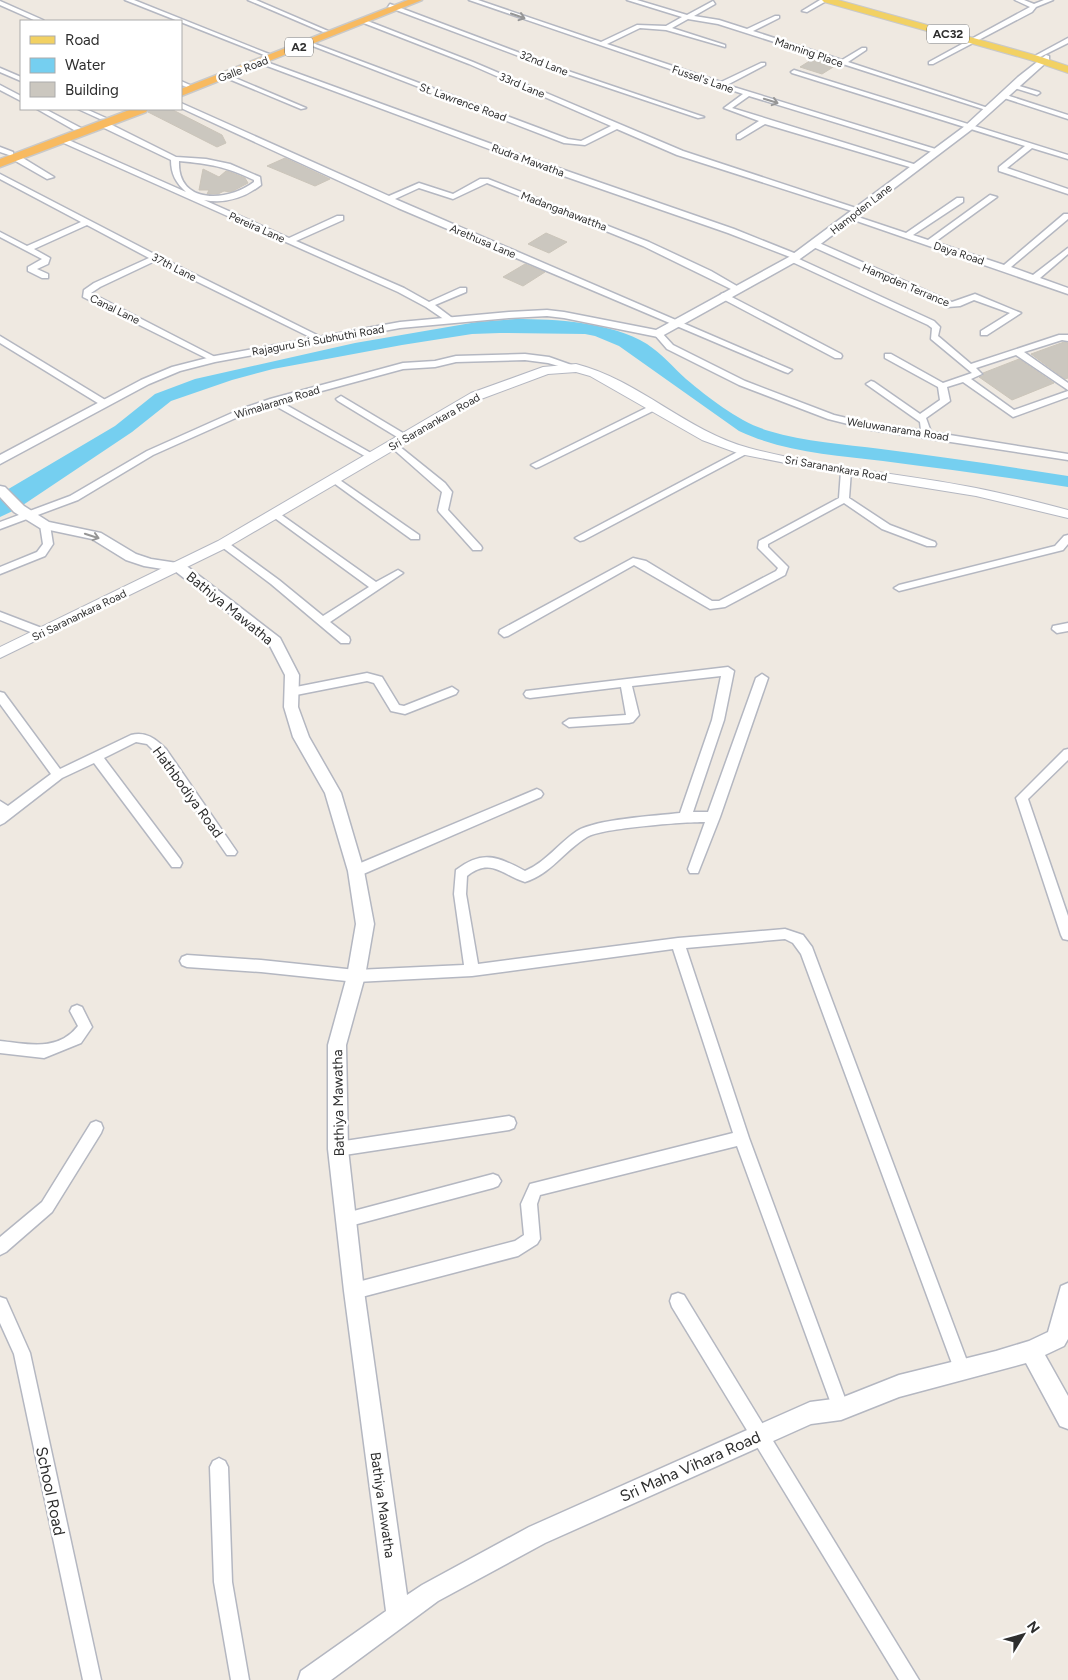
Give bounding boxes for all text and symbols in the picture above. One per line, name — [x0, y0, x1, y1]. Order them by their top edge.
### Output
one-way arrow — [509, 11, 525, 21]
legend — [20, 20, 182, 110]
road number: AC32 — [927, 24, 969, 44]
text: Road — [65, 31, 100, 49]
street label: Manning Place — [773, 35, 845, 70]
road number: A2 — [285, 38, 313, 56]
street label: 32nd Lane — [518, 48, 570, 79]
street label: Galle Road — [216, 54, 270, 85]
text: Water — [65, 56, 105, 74]
street label: Fussel's Lane — [670, 63, 735, 96]
street label: 33rd Lane — [497, 70, 547, 101]
text: Building — [65, 81, 119, 99]
street label: St. Lawrence Road — [418, 81, 508, 124]
one-way arrow — [763, 97, 779, 107]
street label: Rudra Mawatha — [490, 141, 566, 180]
street label: Hampden Lane — [828, 181, 895, 237]
street label: Madangahawattha — [519, 189, 609, 234]
street label: Pereira Lane — [227, 209, 287, 246]
street label: Arethusa Lane — [448, 222, 518, 261]
street label: Daya Road — [932, 239, 986, 268]
street label: 37th Lane — [149, 251, 198, 284]
street label: Hampden Terrance — [860, 261, 951, 310]
street label: Canal Lane — [88, 292, 142, 327]
street label: Rajaguru Sri Subhuthi Road — [251, 322, 385, 359]
street label: Wimalarama Road — [233, 383, 321, 422]
street label: Sri Saranankara Road — [386, 391, 482, 454]
street label: Weluwanarama Road — [846, 415, 950, 444]
street label: Sri Saranankara Road — [784, 453, 888, 484]
one-way arrow — [84, 531, 100, 541]
street label: Bathiya Mawatha — [183, 568, 277, 649]
street label: Sri Saranankara Road — [30, 587, 129, 644]
street label: Hathbodiya Road — [149, 743, 226, 841]
street label: Bathiya Mawatha — [329, 1049, 348, 1157]
street label: Sri Maha Vihara Road — [617, 1427, 763, 1506]
street label: School Road — [32, 1445, 69, 1537]
street label: Bathiya Mawatha — [367, 1451, 398, 1559]
north arrow — [998, 1610, 1048, 1660]
text: N — [1023, 1618, 1043, 1637]

